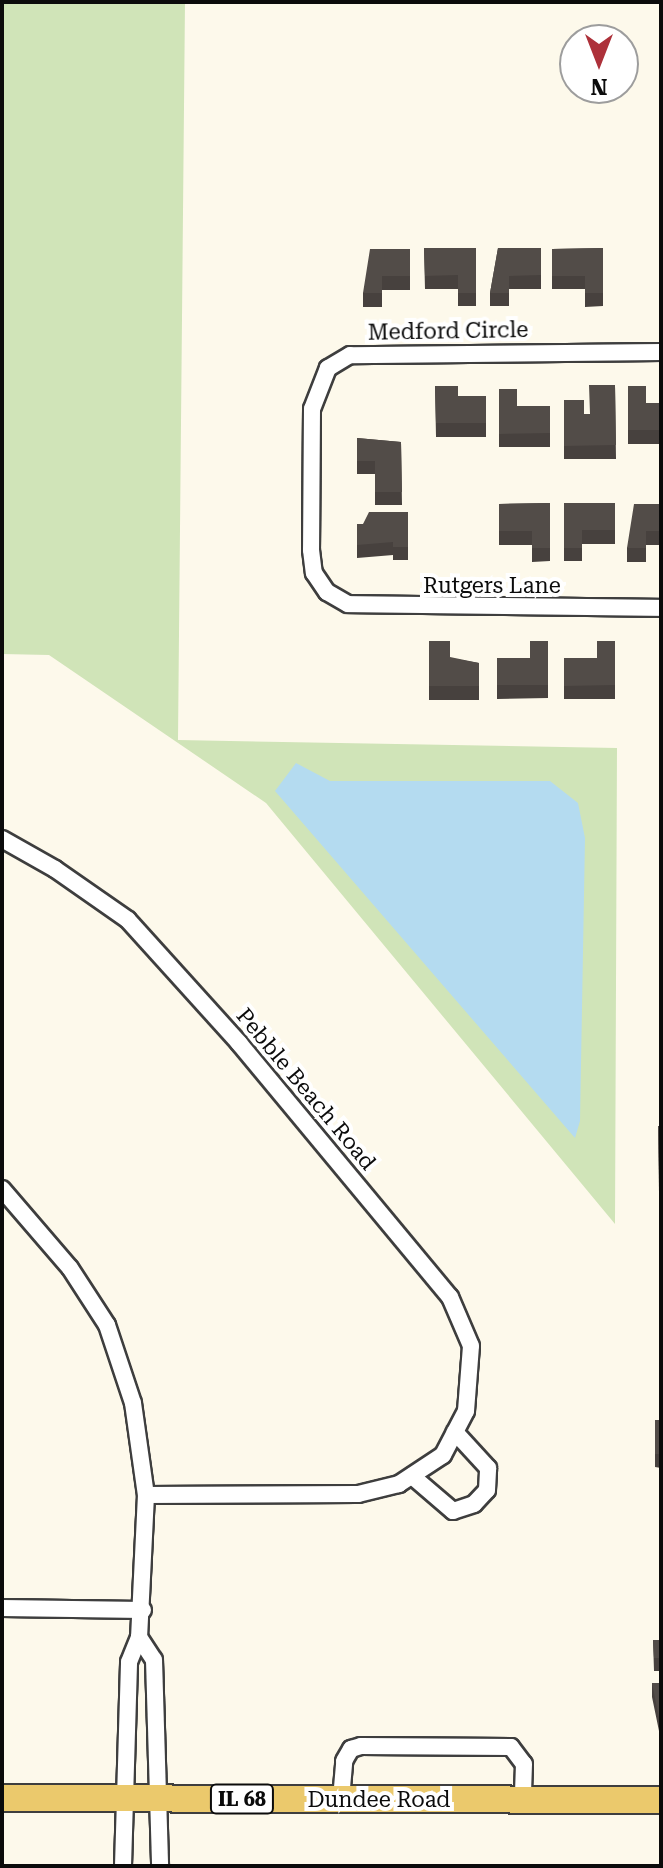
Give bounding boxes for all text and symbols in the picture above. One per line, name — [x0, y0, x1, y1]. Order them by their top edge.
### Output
north arrow — [559, 24, 639, 104]
text: N — [591, 74, 607, 99]
street label: Medford Circle — [368, 316, 528, 346]
street label: Rutgers Lane — [423, 573, 561, 599]
street label: Pebble Beach Road — [231, 1003, 381, 1175]
road number: IL 68 — [208, 1783, 276, 1815]
street label: Dundee Road — [308, 1787, 450, 1813]

